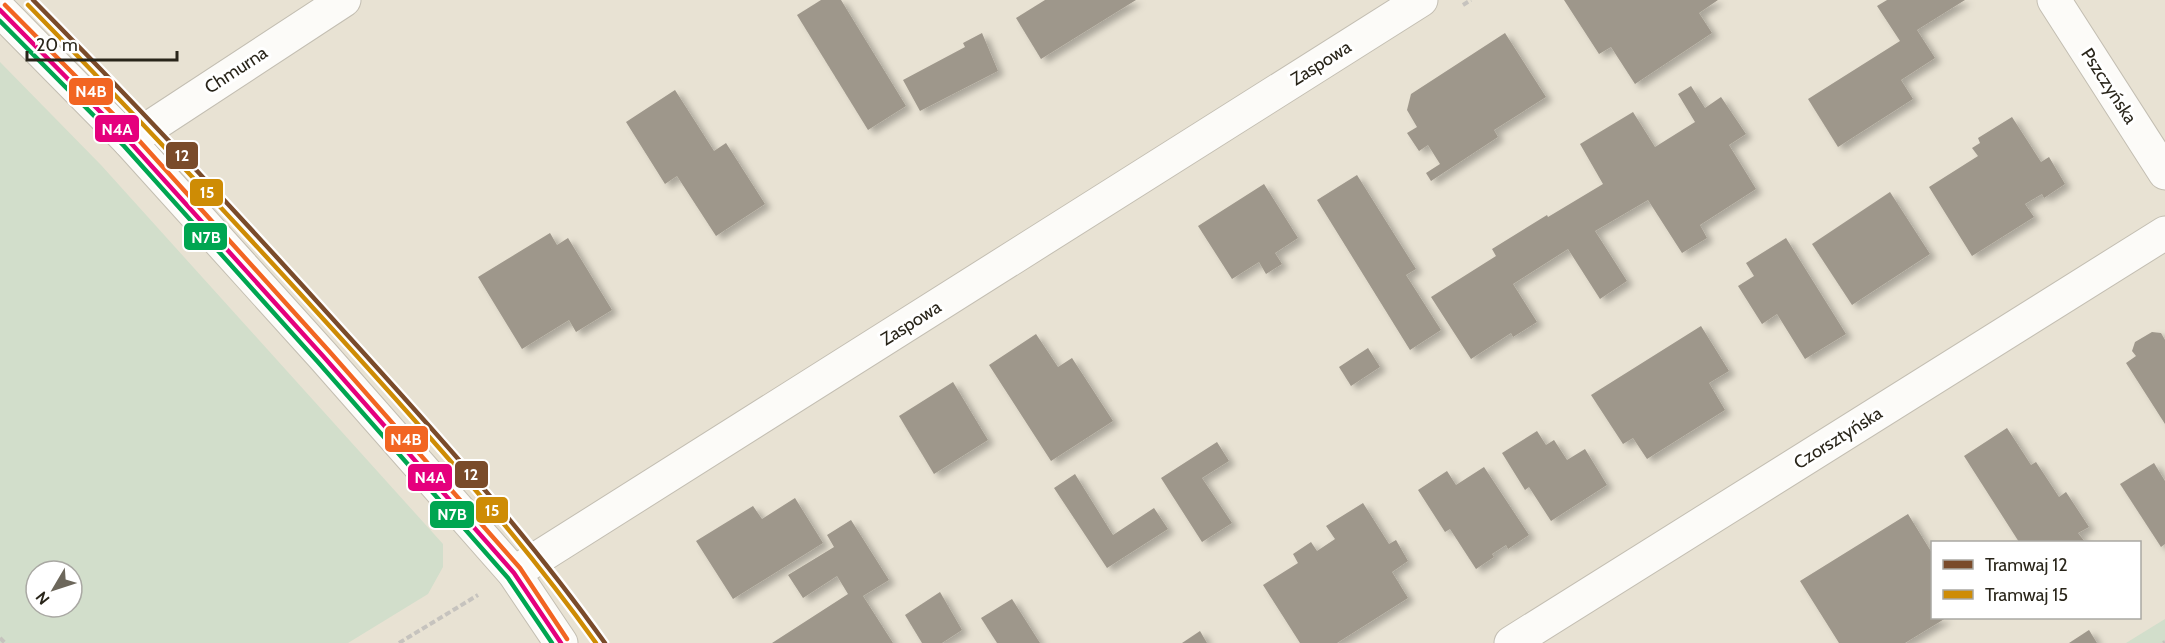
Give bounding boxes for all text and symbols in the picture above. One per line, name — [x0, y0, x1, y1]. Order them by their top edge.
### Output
scale bar — [27, 24, 177, 62]
text: 20 m — [36, 34, 78, 56]
street label: Zaspowa — [1287, 36, 1356, 90]
street label: Chmurna — [200, 41, 272, 98]
street label: Pszczyńska — [2076, 44, 2142, 128]
line badge: N4B — [68, 77, 114, 106]
text: N4B — [75, 82, 107, 101]
line badge: N4A — [94, 114, 140, 143]
text: N4A — [101, 120, 133, 139]
line badge: 12 — [165, 141, 199, 170]
text: 12 — [175, 146, 189, 165]
line badge: 15 — [189, 178, 224, 207]
text: 15 — [200, 183, 214, 202]
line badge: N7B — [183, 222, 228, 251]
text: N7B — [191, 228, 221, 247]
street label: Zaspowa — [877, 296, 946, 350]
street label: Czorsztyńska — [1790, 402, 1887, 474]
line badge: N4B — [384, 425, 429, 453]
text: N4B — [390, 430, 422, 449]
line badge: 12 — [454, 460, 489, 489]
line badge: N4A — [407, 463, 453, 492]
text: 12 — [464, 465, 478, 484]
text: N4A — [414, 468, 446, 487]
line badge: 15 — [475, 496, 509, 524]
line badge: N7B — [429, 500, 475, 529]
text: 15 — [485, 501, 499, 520]
text: N7B — [437, 505, 467, 524]
legend — [1931, 541, 2141, 619]
text: Tramwaj 12 — [1985, 554, 2068, 576]
north arrow — [24, 559, 84, 619]
text: Tramwaj 15 — [1985, 584, 2068, 606]
text: N — [32, 588, 54, 608]

